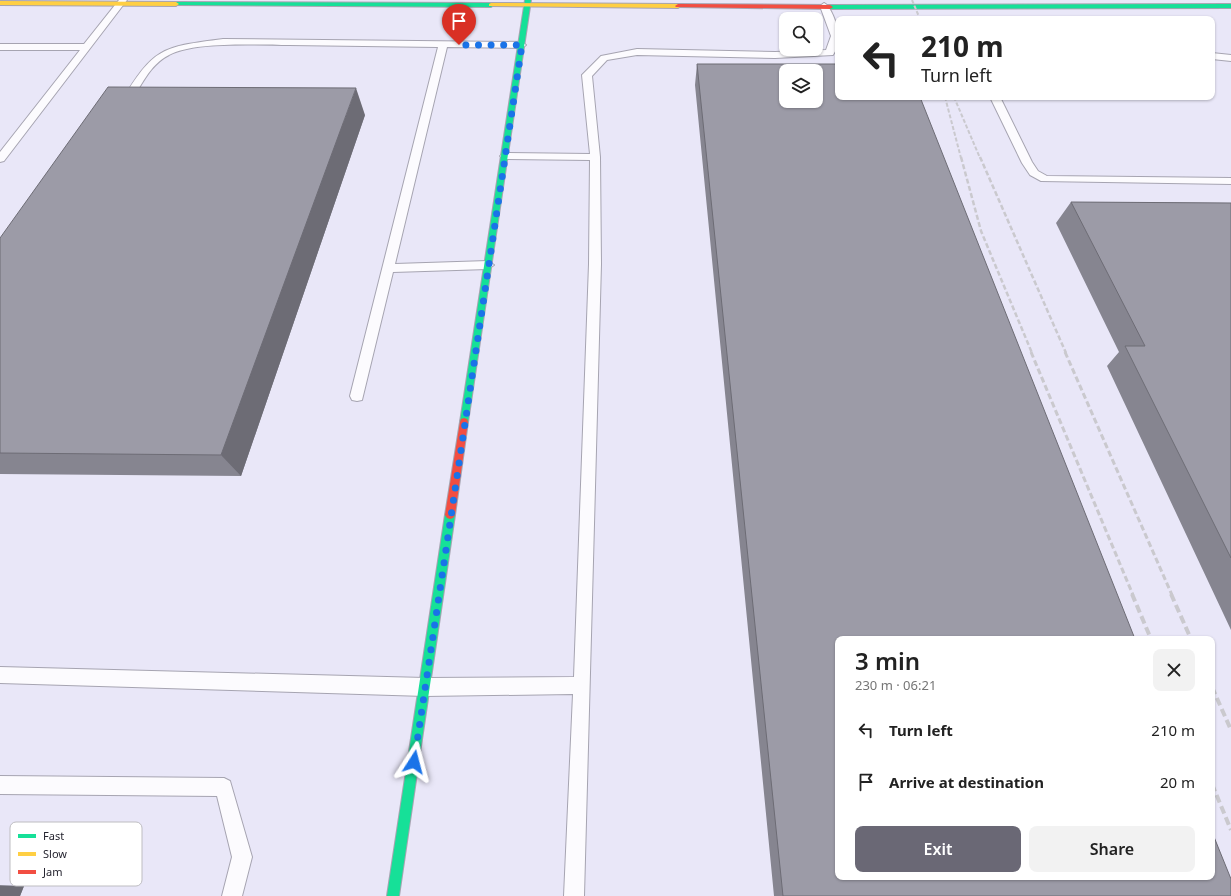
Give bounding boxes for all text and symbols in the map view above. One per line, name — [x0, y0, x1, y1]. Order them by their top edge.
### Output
pin — [442, 4, 476, 45]
icon: arrive — [448, 10, 470, 32]
map controls — [779, 12, 823, 108]
button: search — [779, 12, 823, 56]
text: 210 m — [921, 27, 1004, 65]
icon: left — [855, 32, 907, 84]
text: Turn left — [921, 63, 992, 87]
button: layers — [779, 64, 823, 108]
text: 3 min — [855, 644, 920, 677]
button: close — [1153, 649, 1195, 691]
text: 230 m · 06:21 — [855, 676, 936, 694]
icon: left — [855, 719, 877, 741]
text: Turn left — [889, 720, 953, 740]
text: 210 m — [1151, 720, 1195, 740]
position arrow — [393, 741, 435, 783]
icon: arrive — [855, 771, 877, 793]
text: Arrive at destination — [889, 772, 1044, 792]
text: 20 m — [1160, 772, 1195, 792]
legend — [10, 822, 142, 886]
button: Exit — [855, 826, 1021, 872]
button: Share — [1029, 826, 1195, 872]
text: Fast — [43, 828, 64, 843]
text: Slow — [43, 846, 67, 861]
text: Jam — [42, 864, 62, 879]

